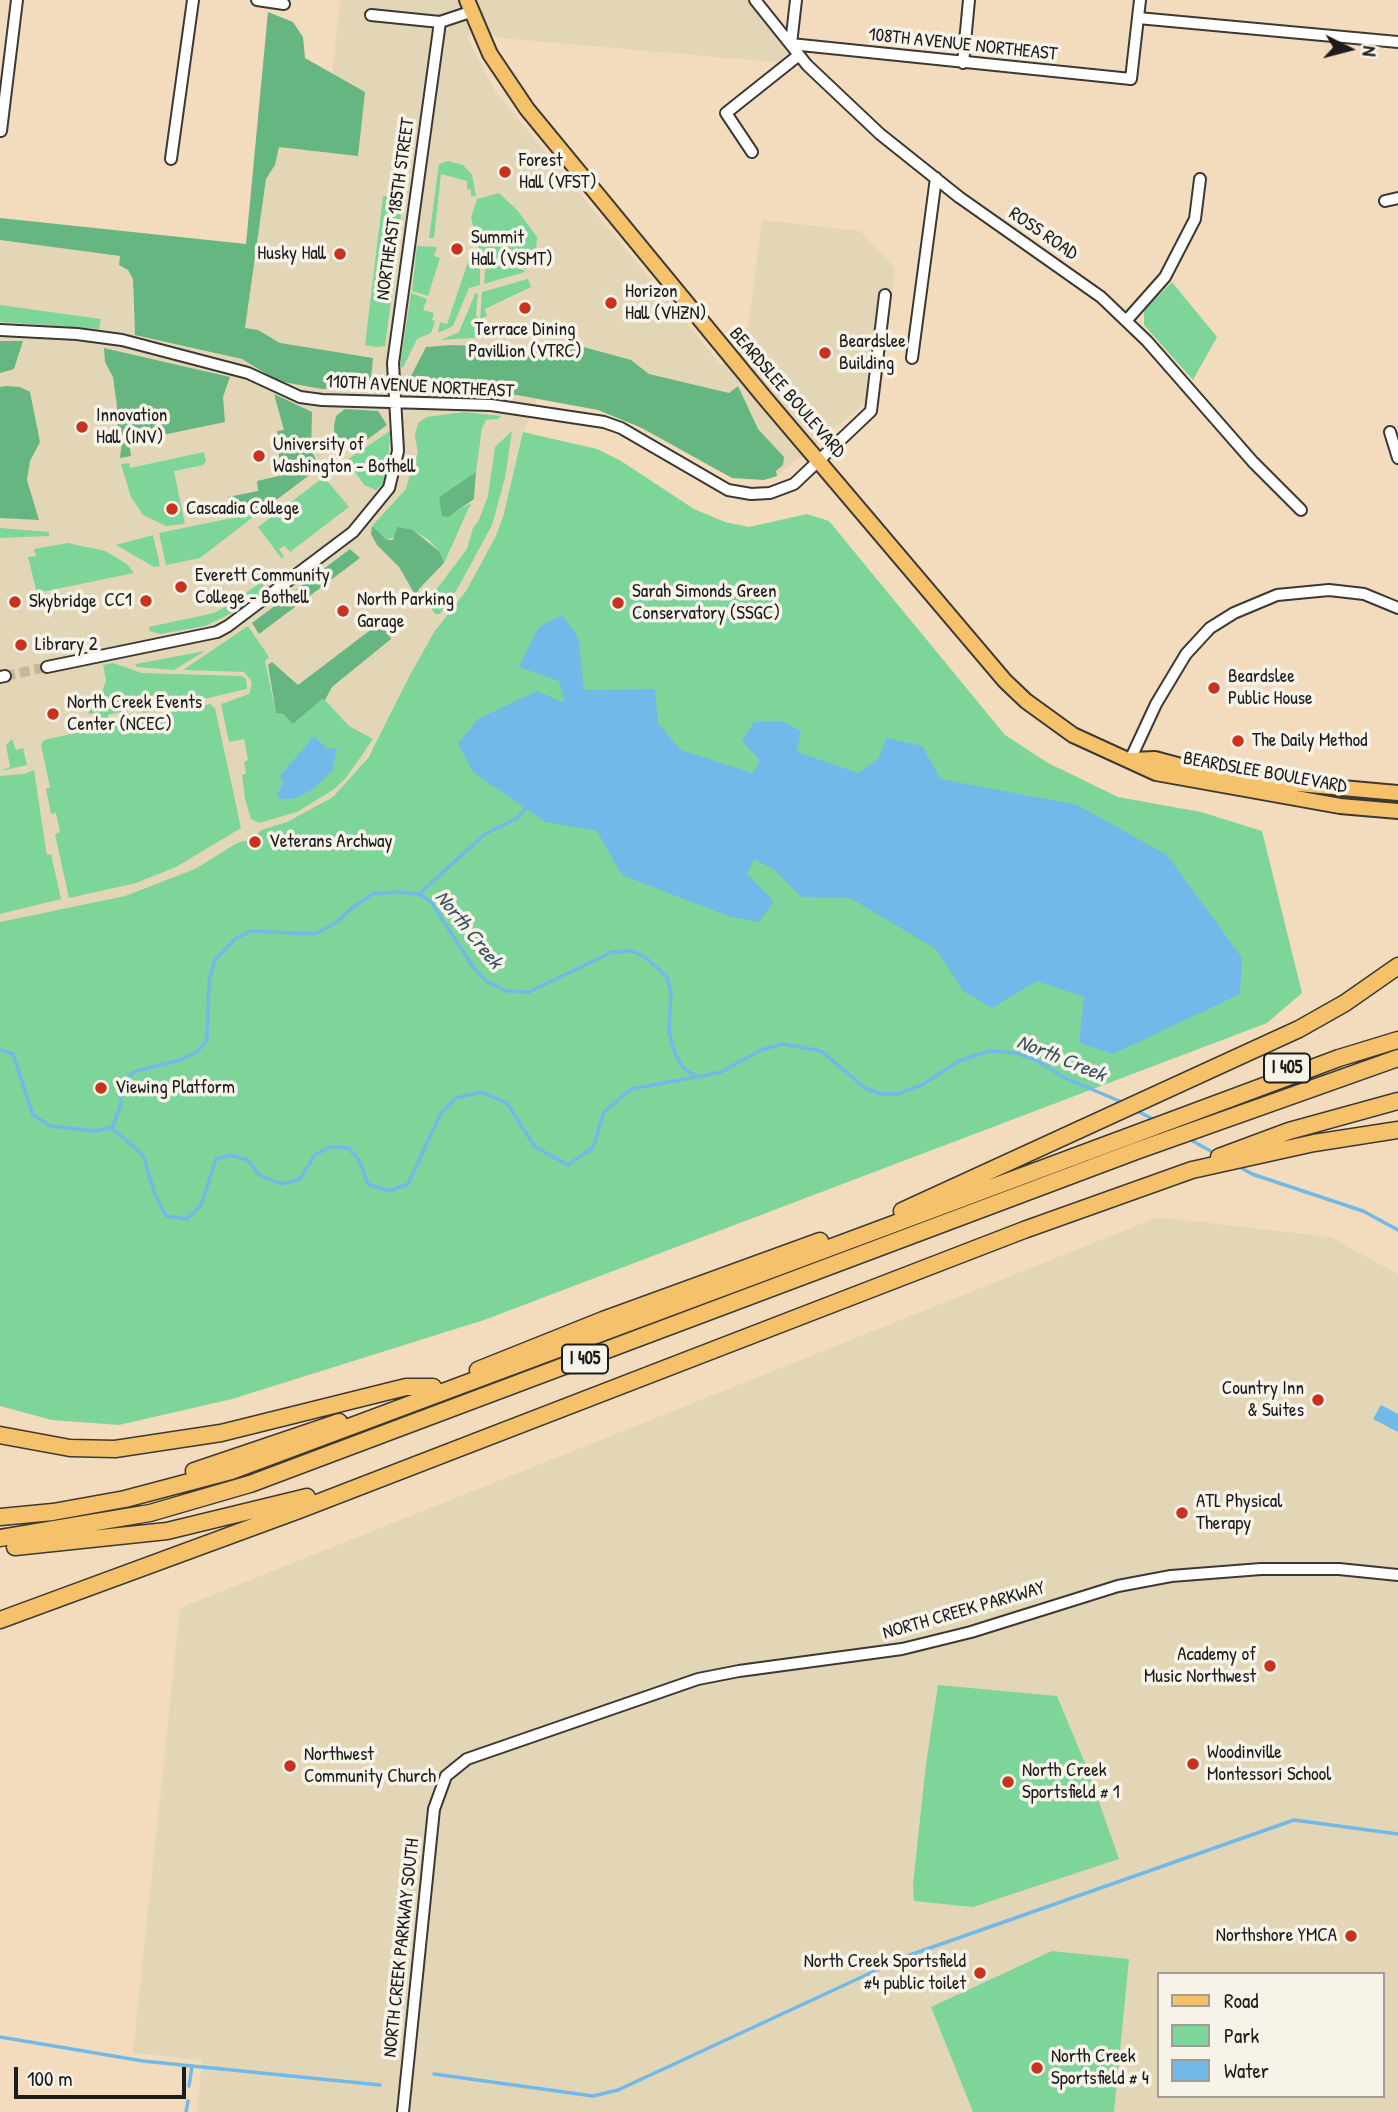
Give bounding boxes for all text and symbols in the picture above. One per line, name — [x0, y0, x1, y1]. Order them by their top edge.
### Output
north arrow — [1314, 14, 1384, 84]
street label: 108TH AVENUE NORTHEAST — [867, 24, 1059, 66]
text: N — [1356, 45, 1383, 58]
street label: NORTHEAST 185TH STREET — [372, 116, 420, 302]
place label: Forest Hall (VFST) — [519, 150, 597, 194]
marker: Forest Hall (VFST) — [497, 164, 513, 180]
street label: ROSS ROAD — [1004, 203, 1082, 265]
place label: Summit Hall (VSMT) — [471, 227, 553, 271]
marker: Summit Hall (VSMT) — [449, 241, 465, 257]
place label: Husky Hall — [257, 243, 326, 265]
marker: Husky Hall — [332, 246, 348, 262]
place label: Horizon Hall (VHZN) — [625, 281, 706, 325]
marker: Horizon Hall (VHZN) — [603, 295, 619, 311]
marker: Terrace Dining Pavillion (VTRC) — [517, 300, 533, 316]
place label: Terrace Dining Pavillion (VTRC) — [468, 319, 582, 363]
street label: BEARDSLEE BOULEVARD — [724, 323, 850, 463]
place label: Beardslee Building — [839, 331, 906, 375]
marker: Beardslee Building — [817, 345, 833, 361]
street label: 110TH AVENUE NORTHEAST — [325, 371, 515, 403]
place label: Innovation Hall (INV) — [96, 405, 167, 449]
marker: Innovation Hall (INV) — [74, 419, 90, 435]
place label: University of Washington - Bothell — [273, 434, 415, 478]
marker: University of Washington - Bothell — [251, 448, 267, 464]
place label: Cascadia College — [186, 498, 299, 520]
marker: Cascadia College — [164, 501, 180, 517]
place label: Everett Community College - Bothell — [195, 565, 330, 609]
marker: Everett Community College - Bothell — [173, 579, 189, 595]
place label: Sarah Simonds Green Conservatory (SSGC) — [632, 581, 780, 625]
place label: North Parking Garage — [357, 589, 454, 633]
place label: CC1 — [104, 590, 132, 612]
place label: Skybridge — [29, 591, 96, 613]
marker: CC1 — [138, 593, 154, 609]
marker: Skybridge — [7, 594, 23, 610]
marker: Sarah Simonds Green Conservatory (SSGC) — [610, 595, 626, 611]
marker: North Parking Garage — [335, 603, 351, 619]
place label: Library 2 — [35, 634, 98, 656]
marker: Library 2 — [13, 637, 29, 653]
place label: Beardslee Public House — [1228, 666, 1313, 710]
marker: Beardslee Public House — [1206, 680, 1222, 696]
place label: North Creek Events Center (NCEC) — [67, 692, 202, 736]
marker: North Creek Events Center (NCEC) — [45, 706, 61, 722]
place label: The Daily Method — [1252, 730, 1367, 752]
marker: The Daily Method — [1230, 733, 1246, 749]
street label: BEARDSLEE BOULEVARD — [1181, 747, 1349, 799]
place label: Veterans Archway — [269, 831, 393, 853]
marker: Veterans Archway — [247, 834, 263, 850]
water label: North Creek — [429, 886, 507, 974]
water label: North Creek — [1013, 1030, 1109, 1088]
road number: I 405 — [1264, 1054, 1310, 1083]
place label: Viewing Platform — [115, 1077, 235, 1099]
marker: Viewing Platform — [93, 1080, 109, 1096]
road number: I 405 — [562, 1344, 608, 1374]
place label: Country Inn & Suites — [1222, 1378, 1304, 1422]
marker: Country Inn & Suites — [1310, 1392, 1326, 1408]
place label: ATL Physical Therapy — [1196, 1491, 1282, 1535]
marker: ATL Physical Therapy — [1174, 1505, 1190, 1521]
street label: NORTH CREEK PARKWAY — [880, 1577, 1048, 1645]
place label: Academy of Music Northwest — [1144, 1644, 1256, 1688]
marker: Academy of Music Northwest — [1262, 1658, 1278, 1674]
place label: Woodinville Montessori School — [1207, 1742, 1331, 1786]
place label: Northwest Community Church — [304, 1744, 436, 1788]
marker: Woodinville Montessori School — [1185, 1756, 1201, 1772]
marker: Northwest Community Church — [282, 1758, 298, 1774]
place label: North Creek Sportsfield # 1 — [1022, 1760, 1120, 1804]
marker: North Creek Sportsfield # 1 — [1000, 1774, 1016, 1790]
street label: NORTH CREEK PARKWAY SOUTH — [379, 1837, 425, 2059]
place label: Northshore YMCA — [1216, 1925, 1337, 1947]
marker: Northshore YMCA — [1343, 1928, 1359, 1944]
place label: North Creek Sportsfield #4 public toilet — [804, 1951, 966, 1995]
marker: North Creek Sportsfield #4 public toilet — [972, 1965, 988, 1981]
legend — [1156, 1972, 1384, 2098]
text: Road — [1224, 1986, 1258, 2015]
text: Park — [1224, 2021, 1259, 2050]
place label: North Creek Sportsfield # 4 — [1051, 2046, 1149, 2090]
scale bar — [18, 2052, 189, 2096]
text: Water — [1224, 2056, 1269, 2085]
marker: North Creek Sportsfield # 4 — [1029, 2060, 1045, 2076]
text: 100 m — [27, 2064, 73, 2093]

